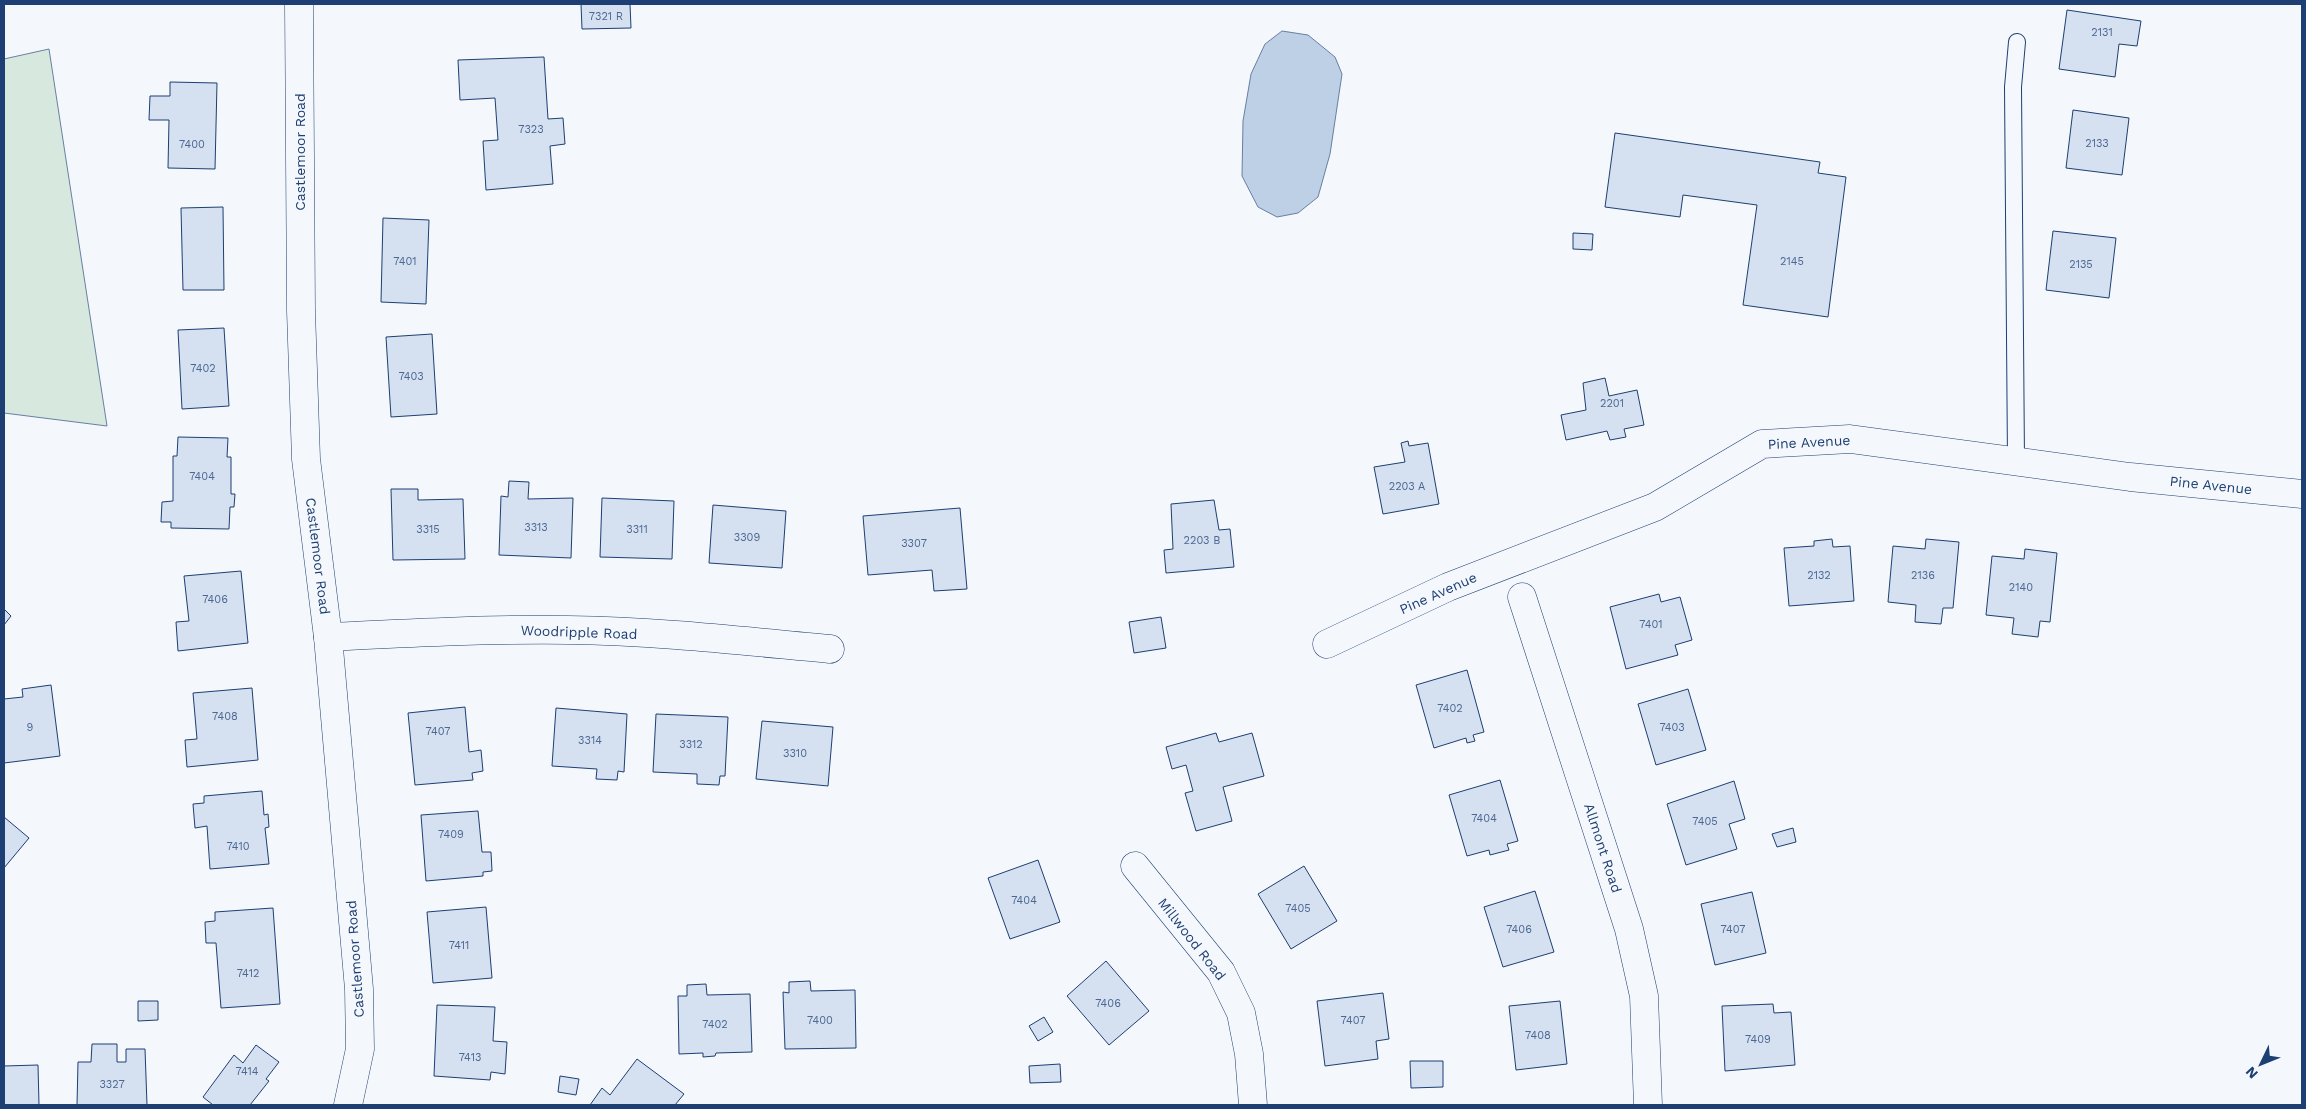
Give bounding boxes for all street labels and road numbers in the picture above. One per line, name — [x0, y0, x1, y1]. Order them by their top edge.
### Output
street label: Castlemoor Road — [292, 93, 308, 211]
street label: Pine Avenue — [1767, 432, 1851, 452]
street label: Pine Avenue — [2169, 473, 2253, 497]
street label: Castlemoor Road — [303, 497, 333, 615]
street label: Pine Avenue — [1397, 569, 1479, 617]
street label: Woodripple Road — [520, 622, 638, 642]
street label: Allmont Road — [1581, 801, 1625, 895]
street label: Millwood Road — [1155, 895, 1229, 983]
street label: Castlemoor Road — [343, 900, 367, 1018]

